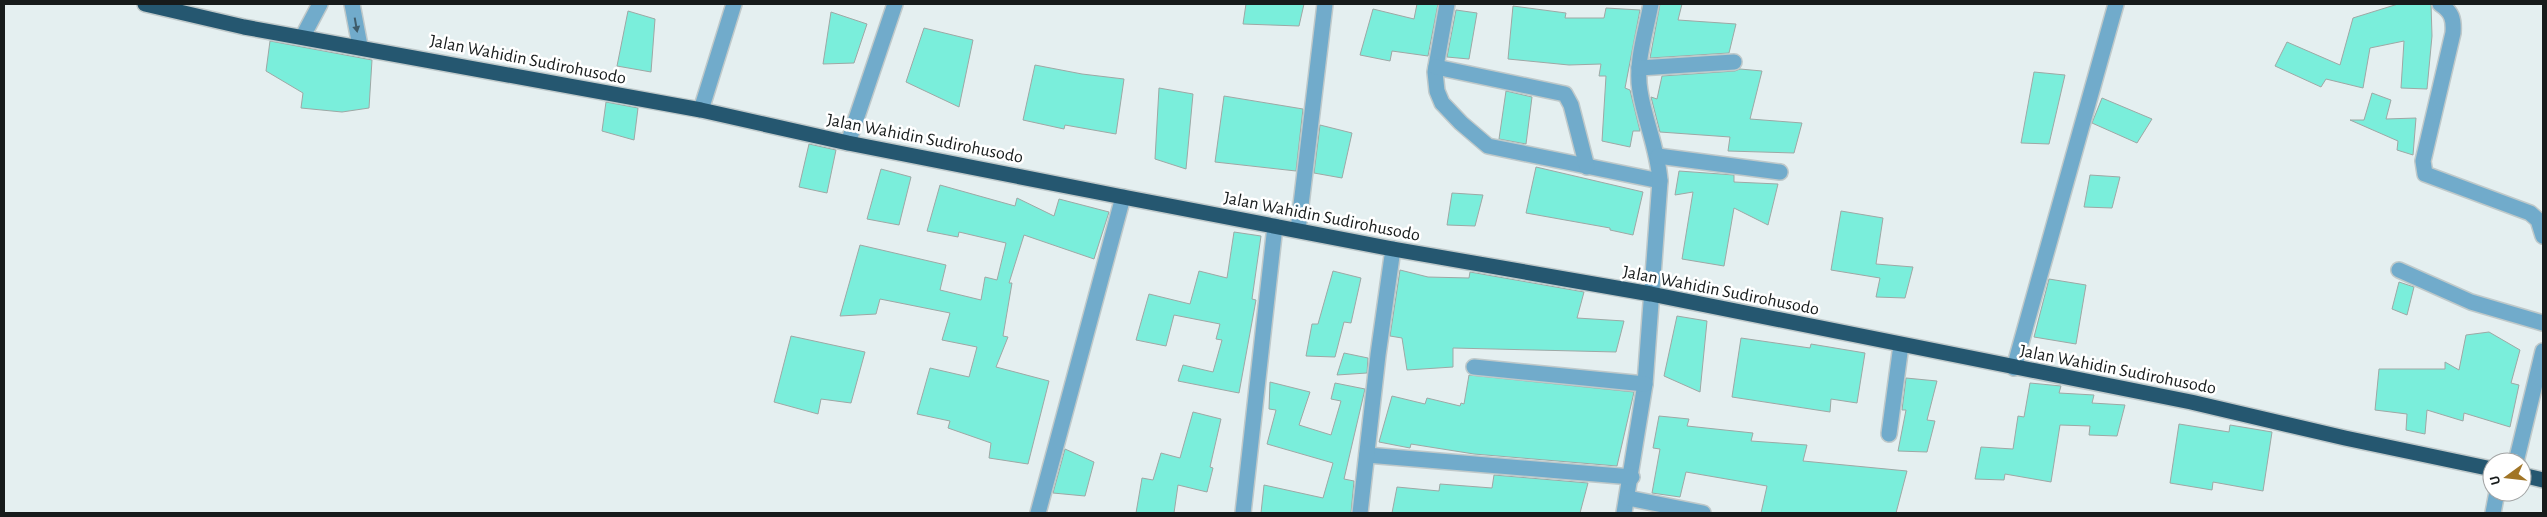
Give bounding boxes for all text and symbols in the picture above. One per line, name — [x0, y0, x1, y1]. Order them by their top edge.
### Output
one-way arrow — [352, 17, 360, 33]
street label: Jalan Wahidin Sudirohusodo — [428, 32, 628, 88]
street label: Jalan Wahidin Sudirohusodo — [825, 111, 1025, 167]
street label: Jalan Wahidin Sudirohusodo — [1222, 189, 1422, 245]
street label: Jalan Wahidin Sudirohusodo — [1621, 263, 1821, 319]
street label: Jalan Wahidin Sudirohusodo — [2018, 342, 2218, 398]
north arrow — [2482, 452, 2532, 502]
text: U — [2487, 474, 2503, 486]

